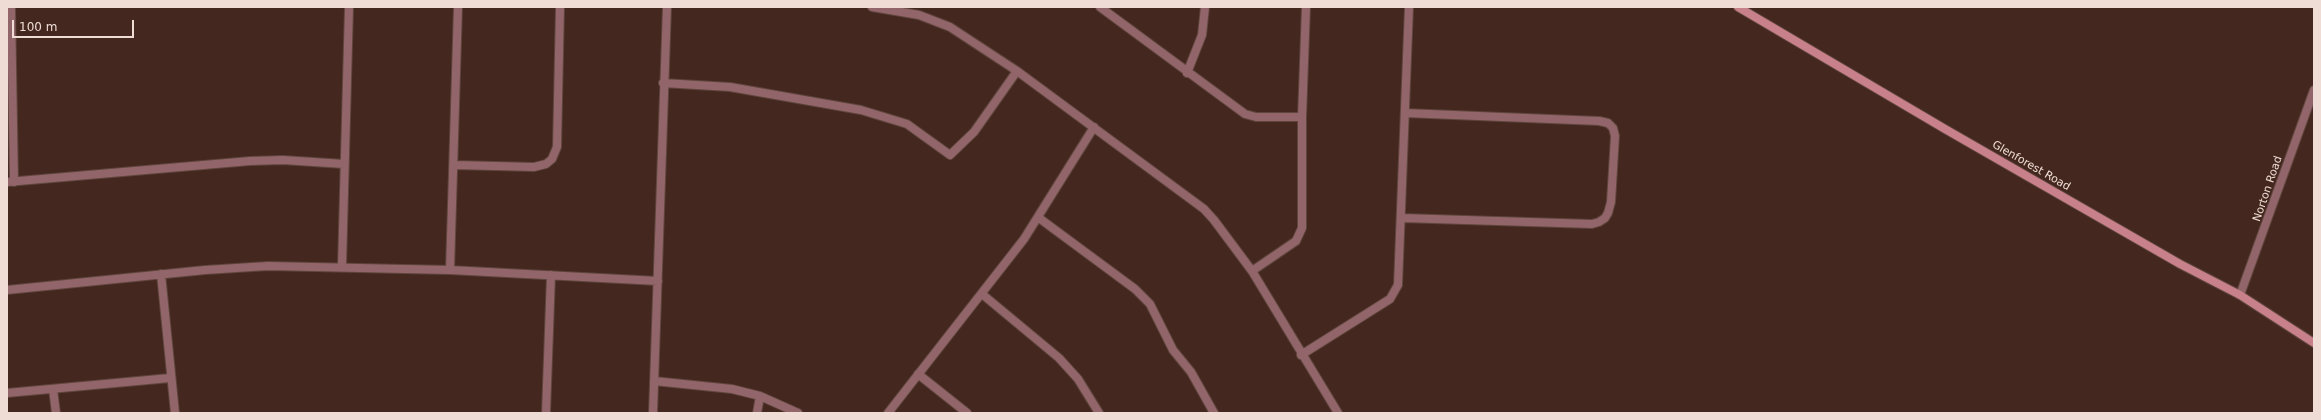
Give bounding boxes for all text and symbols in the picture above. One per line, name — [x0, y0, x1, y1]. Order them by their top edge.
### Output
scale bar — [14, 12, 136, 38]
text: 100 m — [19, 20, 57, 34]
street label: Glenforest Road — [1990, 138, 2072, 194]
street label: Norton Road — [2251, 154, 2285, 224]

